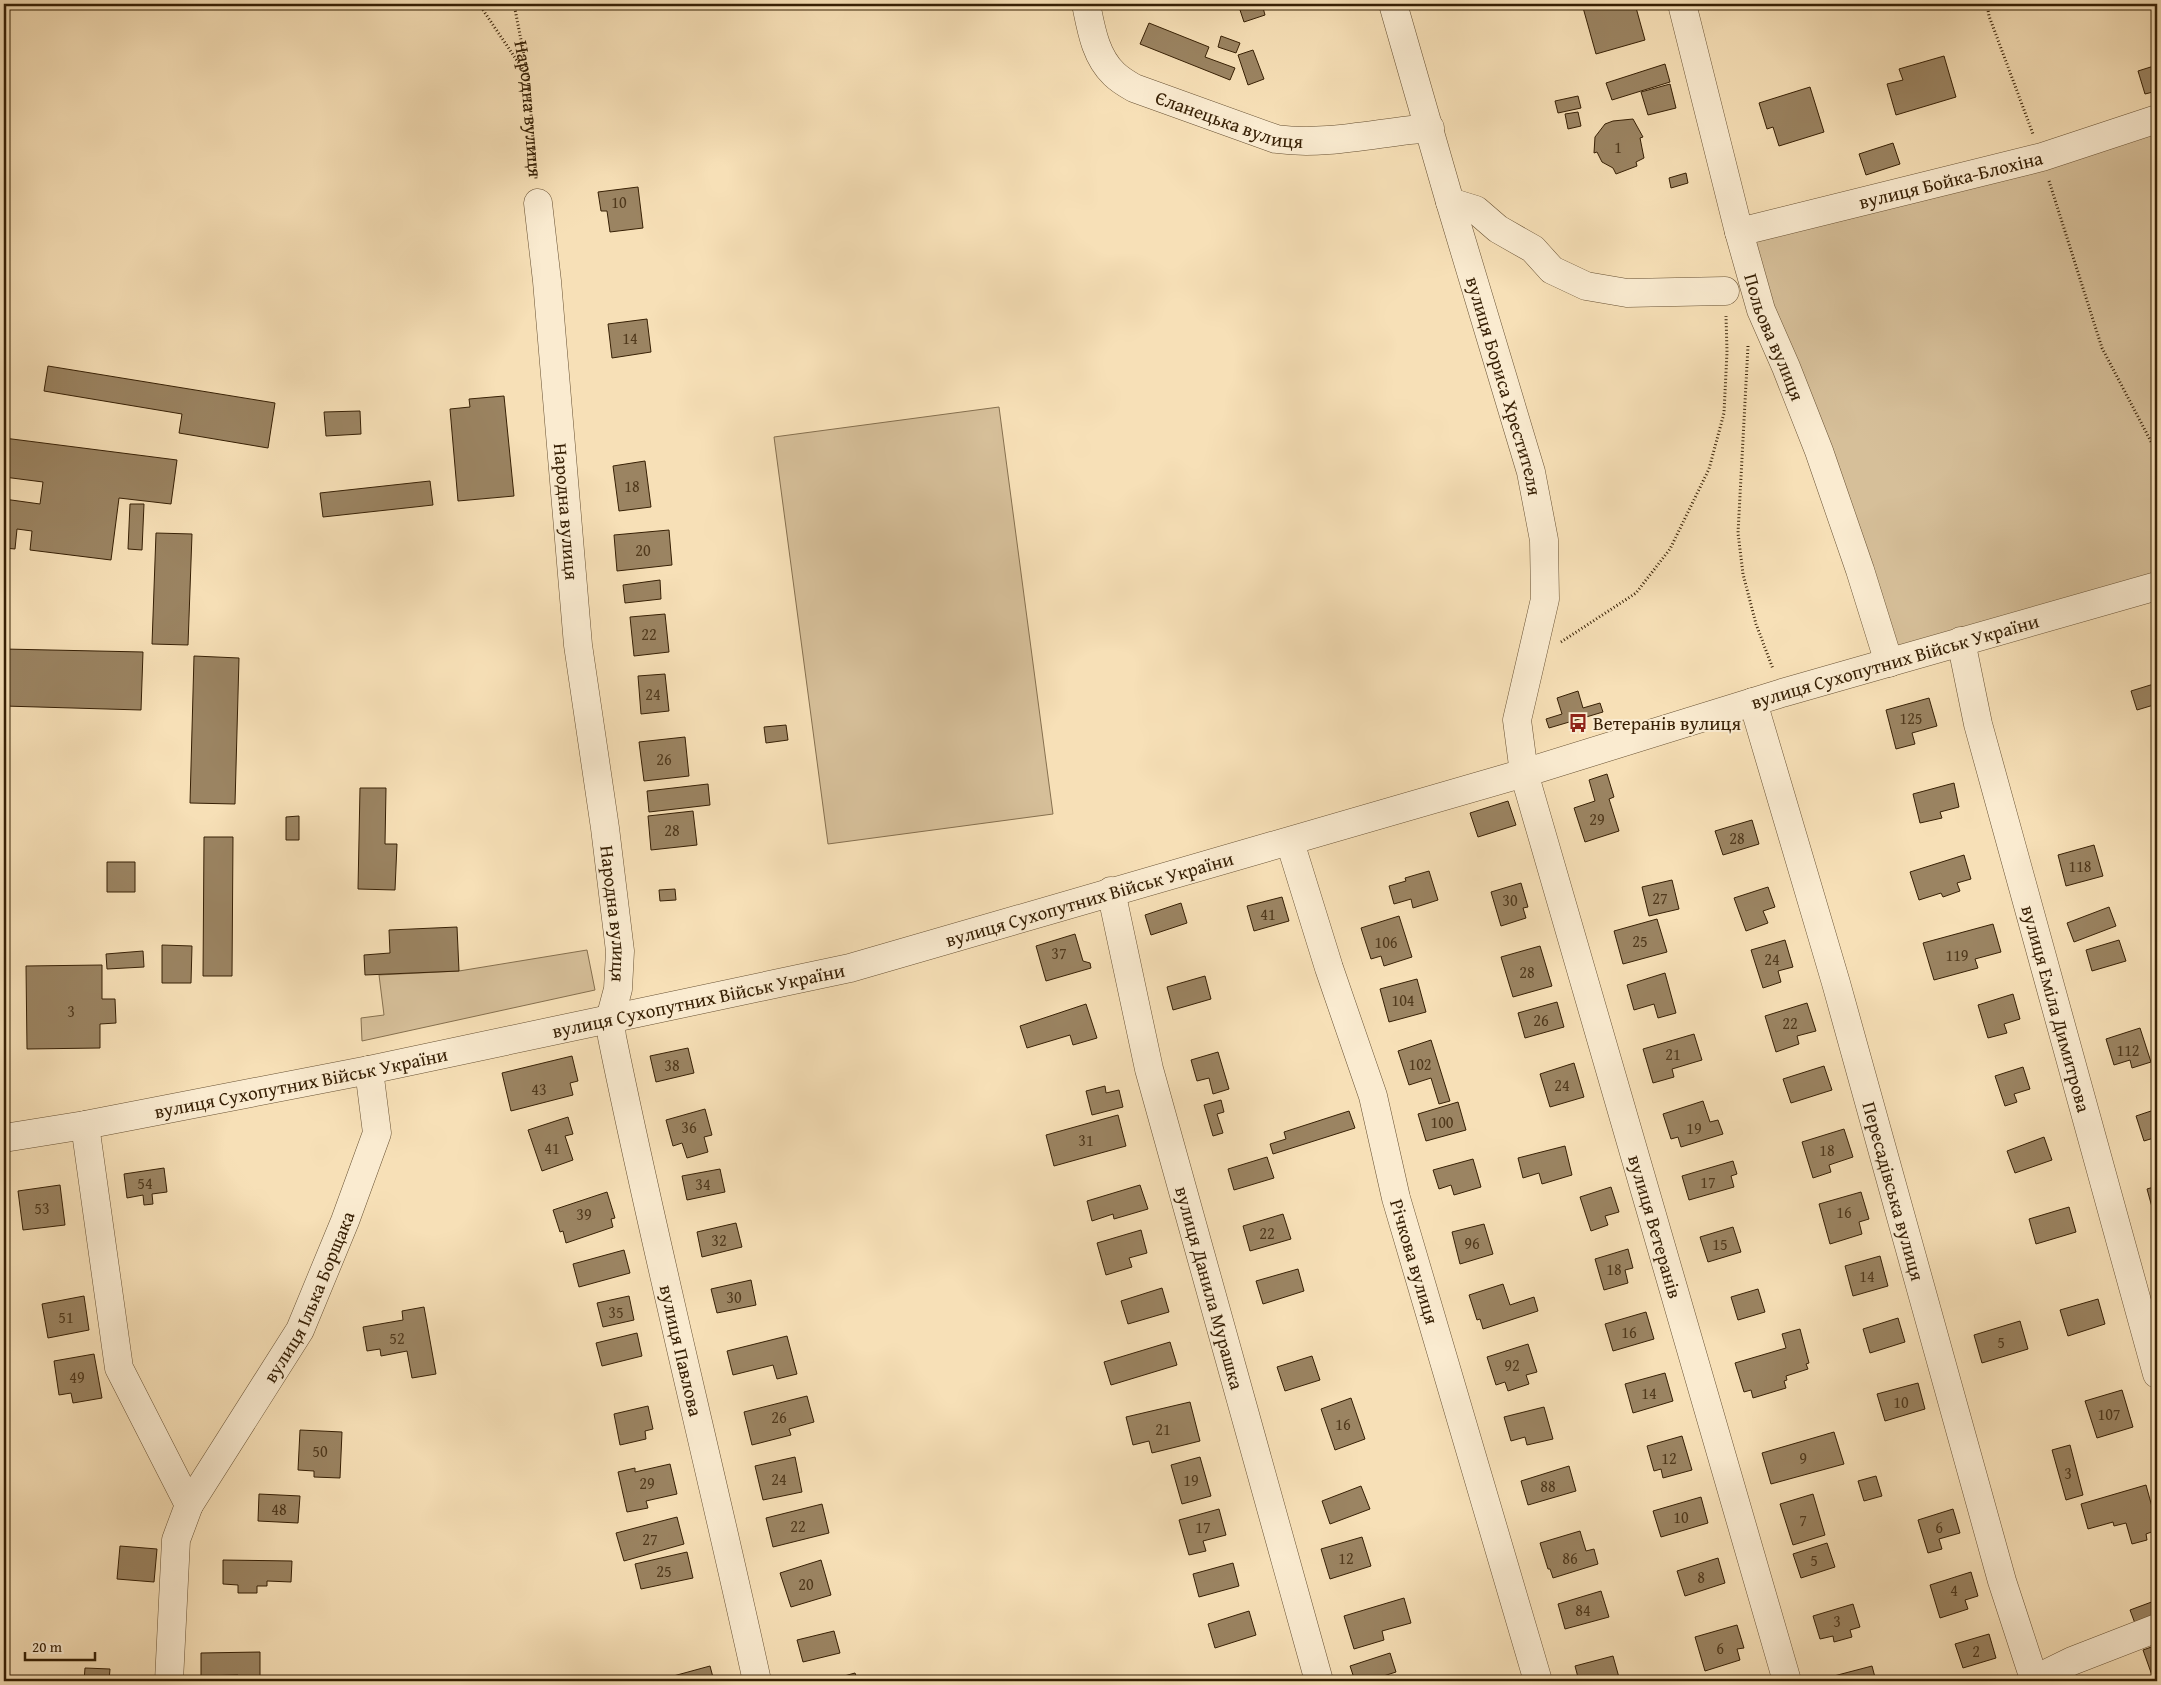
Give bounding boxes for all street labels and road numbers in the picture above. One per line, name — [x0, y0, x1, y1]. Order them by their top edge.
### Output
street label: Народна вулиця — [507, 38, 550, 179]
street label: Єланецька вулиця — [1152, 83, 1304, 155]
street label: вулиця Бойка-Блохіна — [1856, 143, 2046, 216]
street label: Польова вулиця — [1737, 270, 1812, 405]
street label: вулиця Бориса Хрестителя — [1459, 273, 1549, 498]
street label: Народна вулиця — [547, 442, 586, 582]
street label: вулиця Сухопутних Військ України — [1747, 606, 2042, 716]
street label: Народна вулиця — [593, 844, 634, 983]
street label: вулиця Сухопутних Військ України — [942, 844, 1236, 954]
street label: вулиця Еміла Димитрова — [2015, 902, 2098, 1115]
street label: вулиця Сухопутних Військ України — [549, 955, 847, 1045]
street label: вулиця Сухопутних Військ України — [152, 1040, 450, 1125]
street label: Пересадівська вулиця — [1856, 1098, 1932, 1284]
street label: вулиця Ветеранів — [1621, 1151, 1689, 1302]
street label: вулиця Данила Мурашка — [1168, 1183, 1251, 1393]
street label: Річкова вулиця — [1383, 1196, 1446, 1328]
street label: вулиця Ілька Борщака — [256, 1207, 361, 1388]
street label: вулиця Павлова — [653, 1282, 710, 1419]

